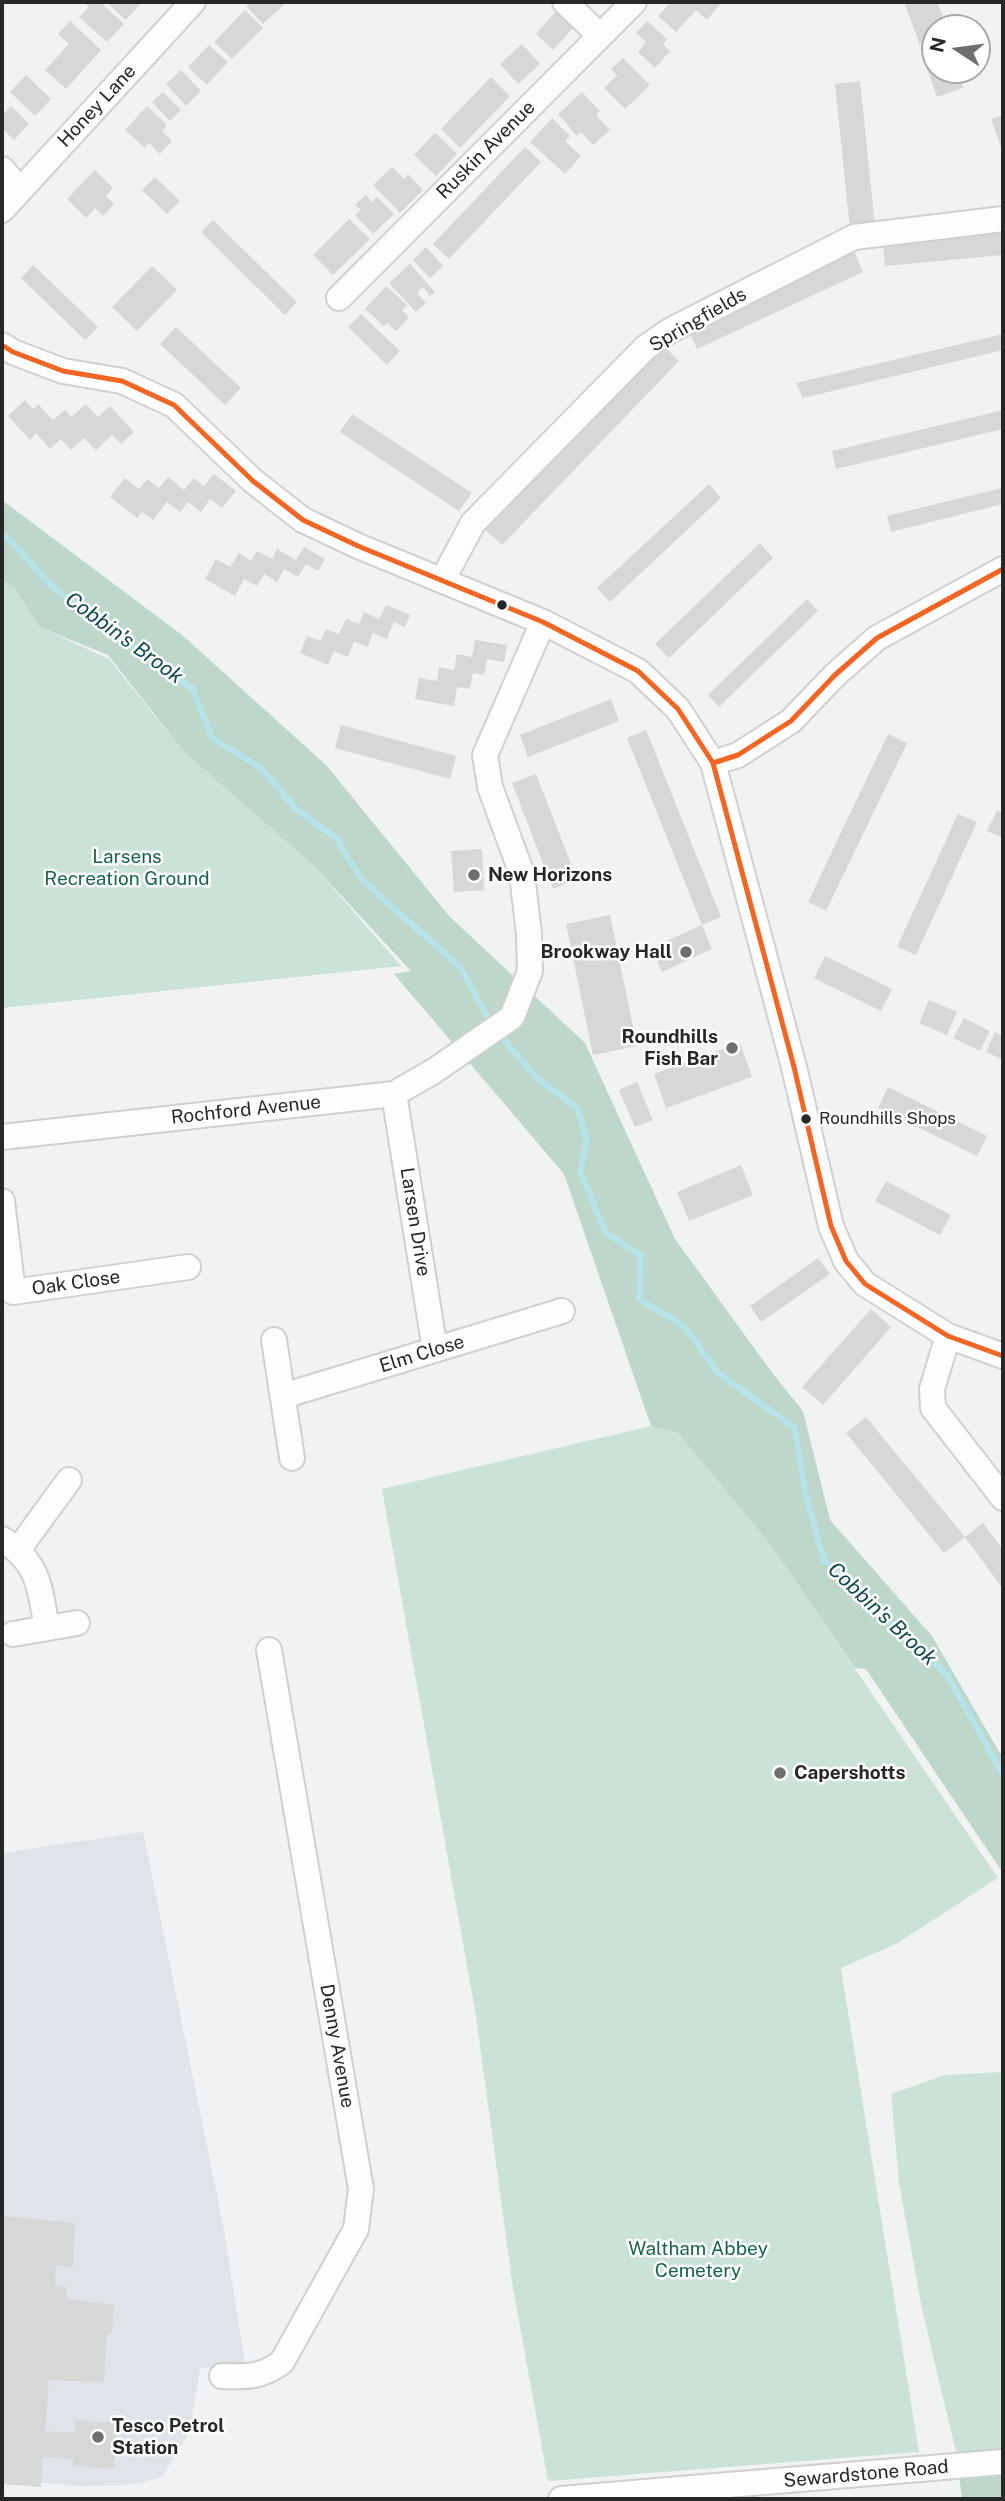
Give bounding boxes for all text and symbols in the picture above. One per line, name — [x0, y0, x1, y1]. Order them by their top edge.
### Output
north arrow — [921, 14, 991, 84]
text: N — [925, 35, 950, 54]
street label: Honey Lane — [53, 60, 141, 152]
street label: Ruskin Avenue — [432, 96, 540, 204]
street label: Springfields — [645, 283, 751, 357]
water label: Cobbin's Brook — [60, 587, 188, 689]
unlabelled marker — [495, 598, 509, 612]
park label: Larsens Recreation Ground — [44, 846, 210, 890]
place label: New Horizons — [488, 864, 612, 886]
marker: New Horizons — [466, 867, 482, 883]
place label: Brookway Hall — [540, 941, 672, 963]
marker: Brookway Hall — [678, 944, 694, 960]
place label: Roundhills Fish Bar — [622, 1026, 718, 1070]
marker: Roundhills Fish Bar — [724, 1040, 740, 1056]
street label: Rochford Avenue — [170, 1091, 322, 1129]
place label: Roundhills Shops — [819, 1109, 956, 1129]
marker: Roundhills Shops — [799, 1112, 813, 1126]
street label: Larsen Drive — [395, 1166, 435, 1278]
street label: Oak Close — [30, 1266, 122, 1300]
street label: Elm Close — [377, 1330, 467, 1378]
water label: Cobbin's Brook — [822, 1557, 942, 1671]
place label: Capershotts — [794, 1762, 905, 1784]
marker: Capershotts — [772, 1765, 788, 1781]
street label: Denny Avenue — [315, 1982, 359, 2110]
park label: Waltham Abbey Cemetery — [628, 2238, 768, 2282]
place label: Tesco Petrol Station — [112, 2415, 224, 2459]
marker: Tesco Petrol Station — [90, 2429, 106, 2445]
street label: Sewardstone Road — [782, 2455, 950, 2493]

